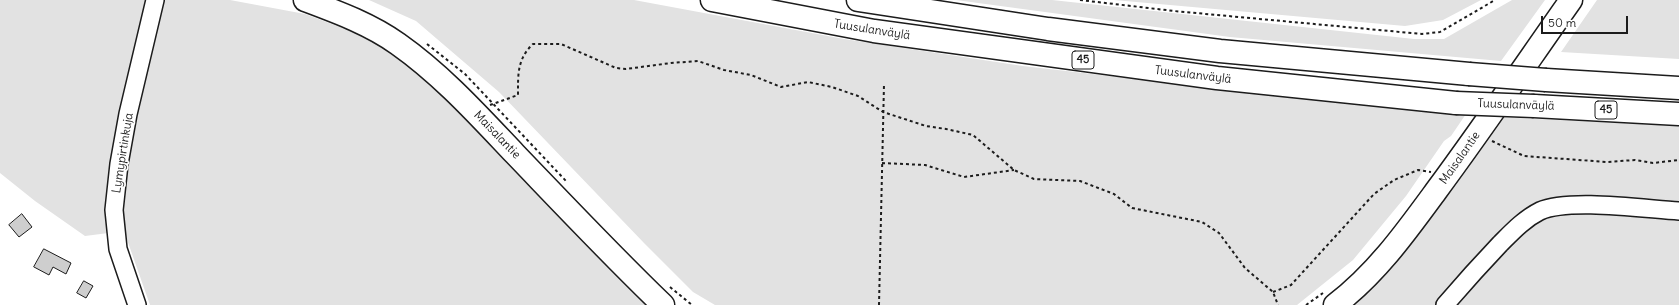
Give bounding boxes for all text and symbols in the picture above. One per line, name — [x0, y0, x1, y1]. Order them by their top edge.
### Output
scale bar — [1543, 8, 1630, 34]
text: 50 m — [1548, 15, 1576, 30]
street label: Tuusulanväylä — [833, 17, 911, 43]
road number: 45 — [1072, 51, 1094, 69]
street label: Tuusulanväylä — [1154, 63, 1232, 87]
street label: Tuusulanväylä — [1477, 96, 1555, 114]
road number: 45 — [1595, 101, 1617, 119]
street label: Maisalantie — [471, 108, 523, 162]
street label: Lymypirtinkuja — [110, 112, 136, 194]
street label: Maisalantie — [1437, 129, 1483, 187]

